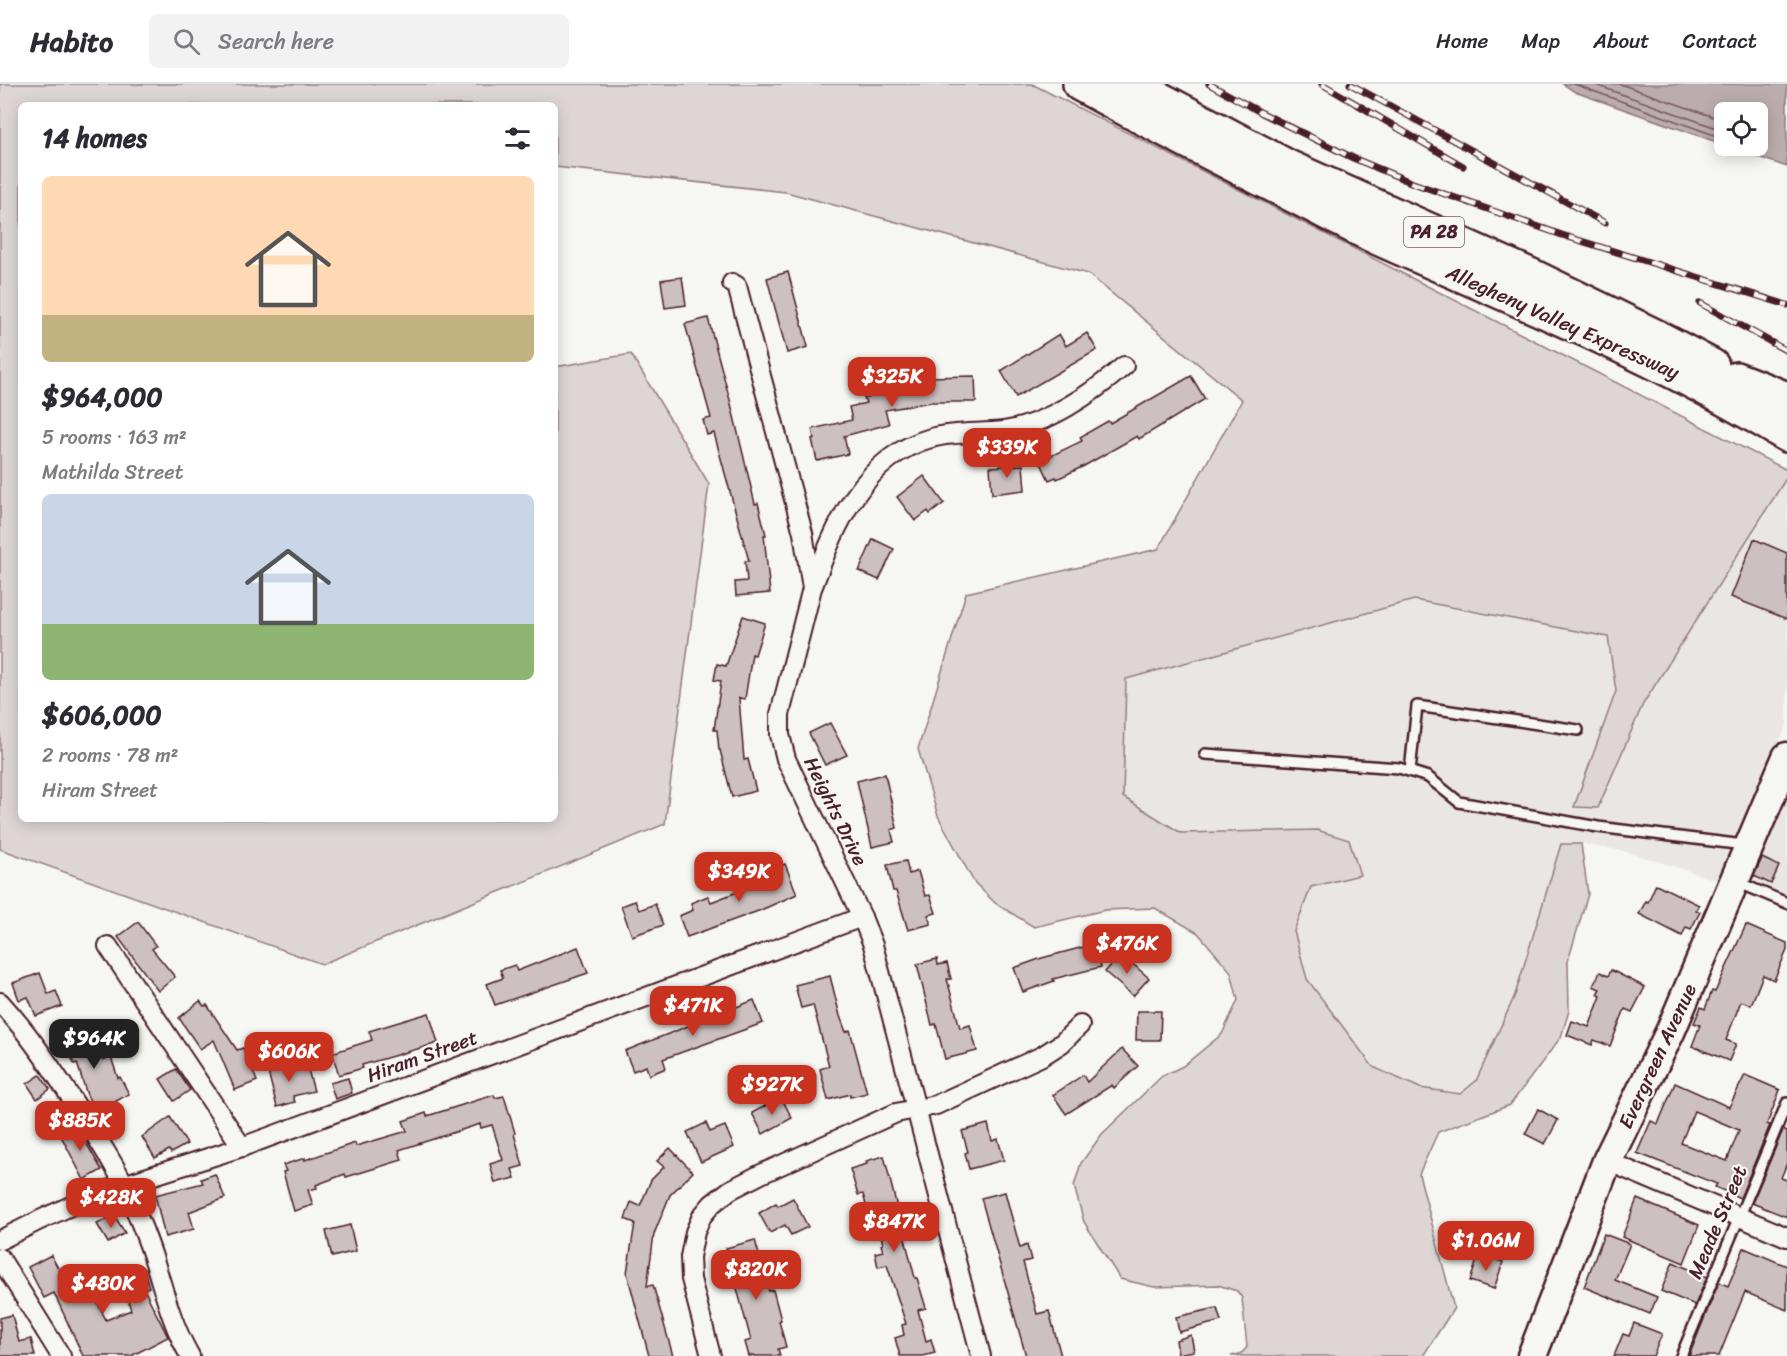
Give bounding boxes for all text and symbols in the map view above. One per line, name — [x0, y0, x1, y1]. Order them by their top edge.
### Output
search box — [149, 14, 569, 68]
text: Habito — [30, 17, 113, 66]
text: Search here — [218, 22, 334, 61]
text: Home — [1436, 22, 1488, 60]
text: Map — [1521, 22, 1560, 60]
text: About — [1593, 22, 1650, 60]
text: Contact — [1683, 22, 1757, 60]
icon: search — [170, 25, 203, 58]
map controls — [1714, 102, 1768, 156]
button: locate — [1714, 102, 1768, 156]
text: 14 homes — [42, 115, 147, 161]
icon: filters — [501, 122, 534, 155]
icon: home — [234, 215, 342, 323]
road number: PA 28 — [1404, 217, 1464, 247]
street label: Allegheny Valley Expressway — [1439, 255, 1686, 390]
pin: $325K — [850, 357, 934, 408]
text: $325K — [862, 359, 922, 394]
text: $964,000 — [42, 374, 163, 420]
text: 5 rooms · 163 m² — [42, 420, 187, 455]
pin: $339K — [965, 428, 1049, 479]
text: $339K — [977, 430, 1037, 465]
text: Mathilda Street — [42, 455, 183, 490]
icon: home — [234, 533, 342, 641]
text: $606,000 — [42, 692, 162, 738]
text: 2 rooms · 78 m² — [42, 738, 178, 773]
street label: Heights Drive — [794, 750, 877, 872]
text: Hiram Street — [42, 773, 158, 808]
pin: $349K — [697, 852, 781, 903]
text: $349K — [708, 854, 770, 889]
pin: $476K — [1085, 924, 1169, 975]
text: $476K — [1097, 926, 1157, 961]
street label: Evergreen Avenue — [1608, 977, 1707, 1135]
pin: $471K — [651, 986, 735, 1037]
text: $471K — [664, 988, 722, 1023]
pin: $964K — [52, 1019, 136, 1070]
street label: Hiram Street — [362, 1020, 483, 1093]
text: $964K — [63, 1021, 125, 1056]
pin: $606K — [247, 1032, 331, 1083]
text: $606K — [259, 1034, 319, 1069]
pin: $927K — [730, 1065, 814, 1116]
text: $927K — [742, 1067, 802, 1102]
pin: $885K — [38, 1101, 122, 1152]
text: $885K — [49, 1103, 111, 1138]
street label: Meade Street — [1678, 1160, 1757, 1285]
pin: $428K — [69, 1178, 153, 1229]
text: $428K — [80, 1180, 142, 1215]
pin: $847K — [852, 1202, 936, 1253]
text: $847K — [863, 1204, 925, 1239]
pin: $1.06M — [1437, 1221, 1535, 1272]
text: $1.06M — [1452, 1223, 1520, 1258]
pin: $820K — [714, 1250, 798, 1301]
text: $820K — [725, 1252, 787, 1287]
pin: $480K — [61, 1264, 145, 1315]
text: $480K — [72, 1266, 134, 1301]

